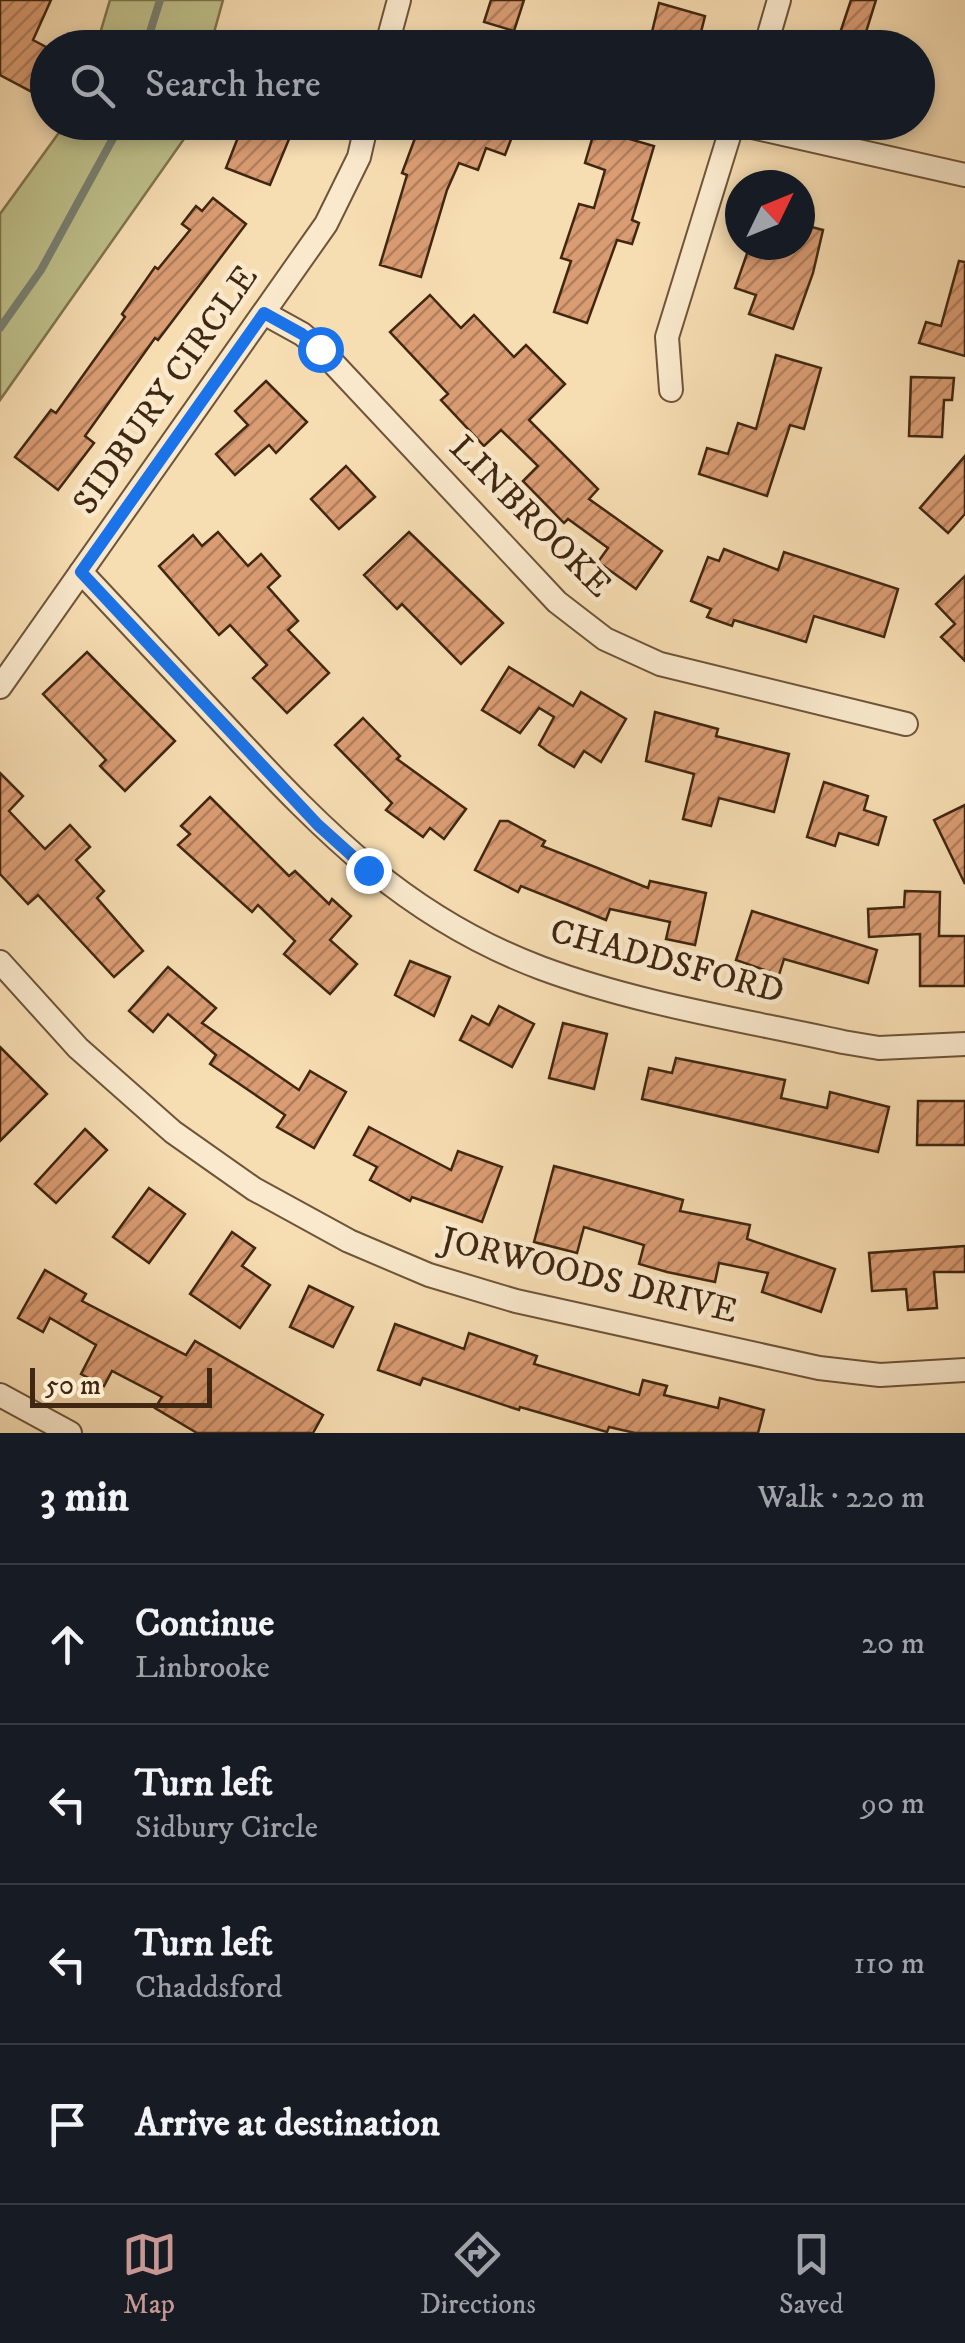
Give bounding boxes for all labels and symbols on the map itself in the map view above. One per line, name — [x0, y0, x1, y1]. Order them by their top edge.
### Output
north arrow — [725, 170, 815, 260]
street label: SIDBURY CIRCLE — [64, 257, 268, 523]
route start — [298, 327, 344, 373]
street label: LINBROOKE — [440, 427, 620, 607]
route end — [346, 848, 392, 894]
street label: CHADDSFORD — [545, 910, 789, 1014]
street label: JORWOODS DRIVE — [433, 1217, 742, 1334]
scale bar — [30, 1363, 212, 1408]

